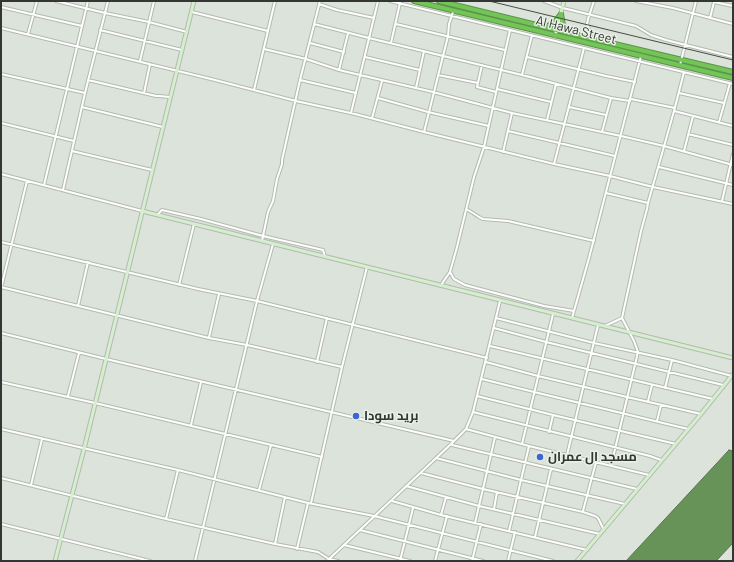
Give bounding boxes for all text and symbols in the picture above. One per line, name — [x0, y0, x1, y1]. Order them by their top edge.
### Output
street label: Al Hawa Street — [534, 12, 618, 48]
place label: بريد سودا — [364, 408, 418, 424]
marker: بريد سودا — [351, 411, 361, 421]
place label: مسجد ال عمران — [548, 449, 637, 465]
marker: مسجد ال عمران — [535, 452, 545, 462]

